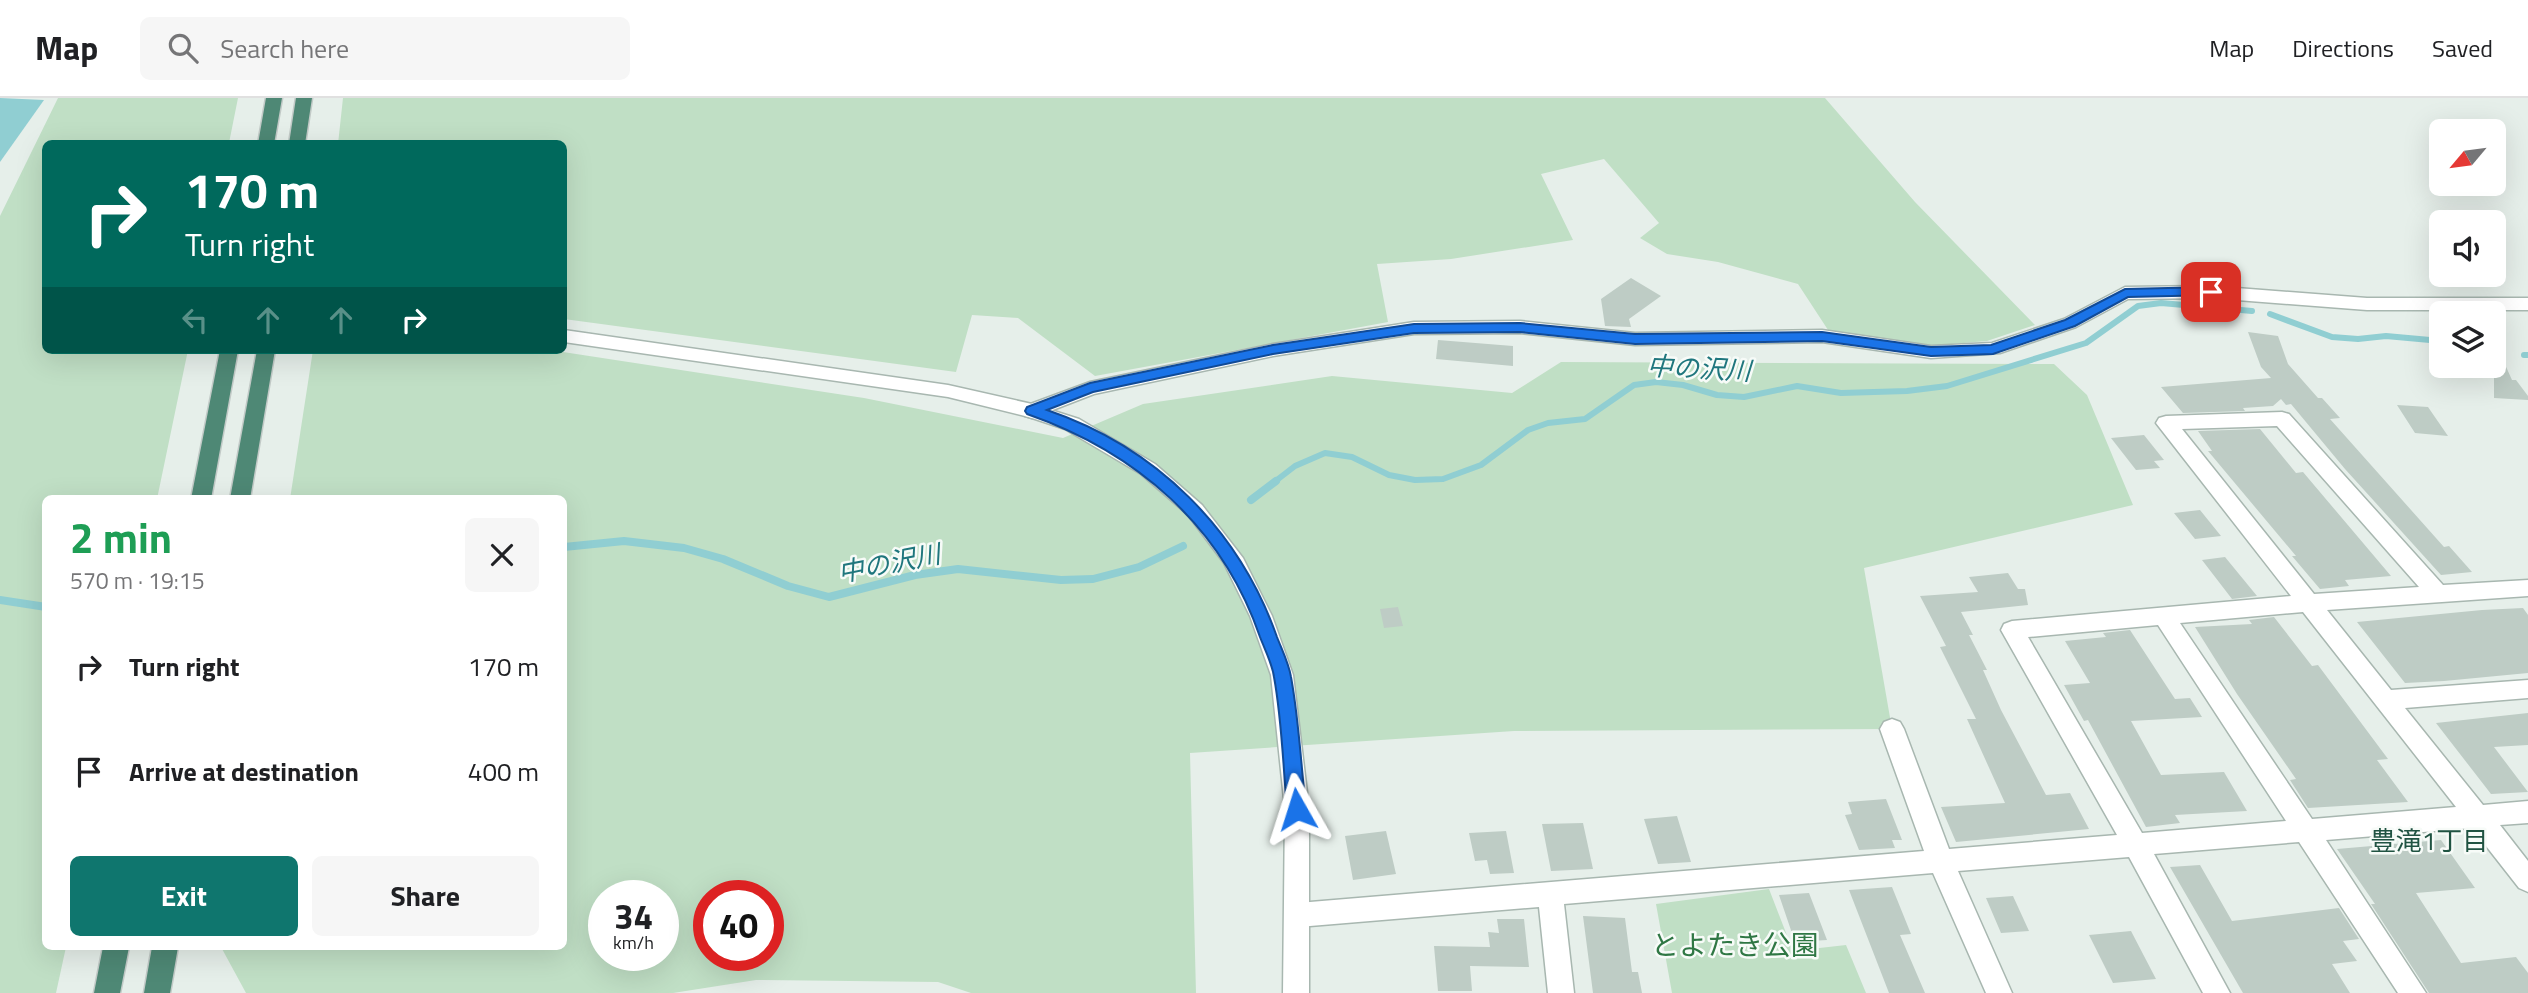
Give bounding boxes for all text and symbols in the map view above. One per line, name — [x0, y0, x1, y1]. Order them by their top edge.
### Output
search box — [140, 17, 630, 80]
text: Map — [35, 23, 98, 73]
icon: search — [164, 29, 202, 67]
text: Search here — [220, 29, 349, 68]
text: Map — [2209, 30, 2254, 66]
text: Directions — [2292, 30, 2394, 66]
text: Saved — [2432, 30, 2493, 66]
north arrow — [2429, 119, 2506, 196]
map controls — [2429, 119, 2506, 378]
text: 170 m — [185, 152, 319, 227]
icon: right — [70, 168, 161, 259]
button: sound — [2429, 210, 2506, 287]
text: Turn right — [185, 220, 314, 268]
pin — [2181, 262, 2241, 322]
icon: arrive — [2192, 273, 2230, 311]
icon: left — [176, 301, 214, 339]
icon: ahead — [249, 301, 287, 339]
icon: ahead — [322, 301, 360, 339]
icon: right — [395, 301, 433, 339]
button: layers — [2429, 301, 2506, 378]
water label: 中の沢川 — [1646, 346, 1755, 390]
text: 2 min — [70, 505, 172, 569]
button: close — [465, 518, 539, 592]
water label: 中の沢川 — [834, 533, 947, 592]
text: 570 m · 19:15 — [70, 563, 205, 598]
text: Turn right — [129, 647, 240, 686]
text: 170 m — [468, 647, 539, 686]
icon: right — [70, 648, 108, 686]
text: Arrive at destination — [129, 752, 359, 791]
text: 400 m — [468, 752, 539, 791]
icon: arrive — [70, 753, 108, 791]
position arrow — [1260, 772, 1334, 846]
district label: 豊滝1丁目 — [2370, 821, 2488, 860]
button: Exit — [70, 856, 298, 936]
button: Share — [312, 856, 539, 936]
speed limit sign: 40 — [693, 880, 784, 971]
text: 34 — [614, 889, 653, 943]
park label: とよたき公園 — [1651, 923, 1819, 966]
text: km/h — [613, 929, 654, 956]

